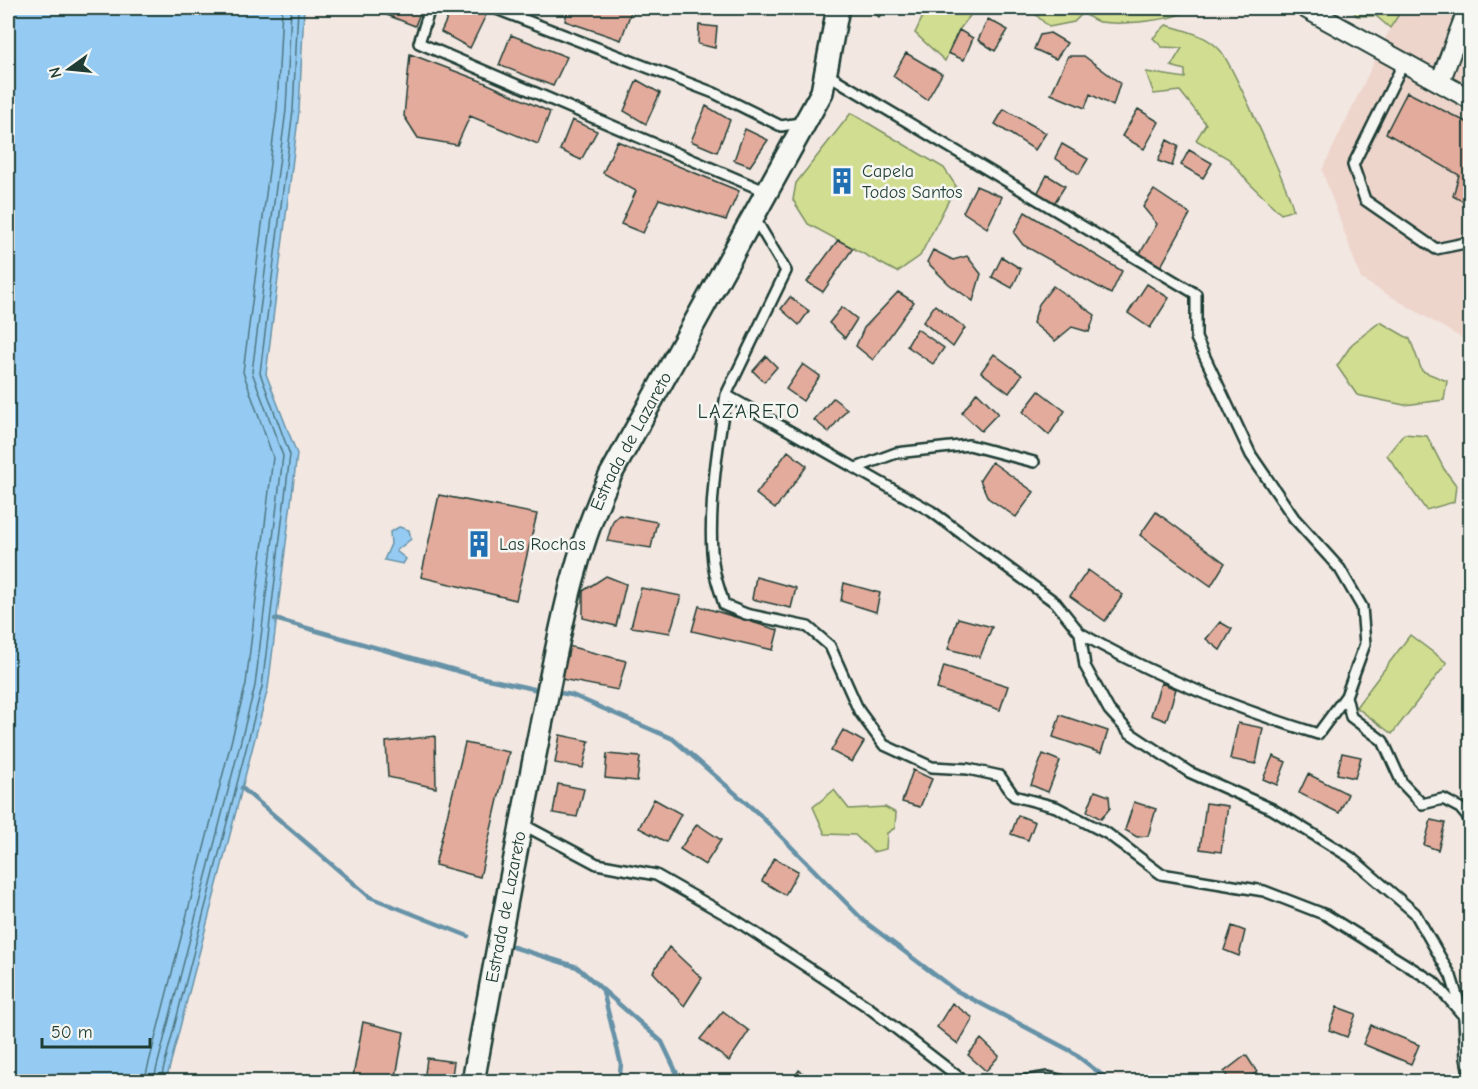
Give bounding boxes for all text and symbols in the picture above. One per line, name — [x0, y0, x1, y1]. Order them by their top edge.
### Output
north arrow — [39, 39, 99, 99]
text: N — [45, 65, 66, 80]
place label: Capela Todos Santos — [862, 161, 962, 203]
building icon: Capela Todos Santos — [827, 166, 857, 196]
street label: Estrada de Lazareto — [586, 368, 676, 513]
district label: LAZARETO — [697, 400, 801, 423]
building icon: Las Rochas — [464, 529, 494, 559]
place label: Las Rochas — [499, 534, 586, 555]
street label: Estrada de Lazareto — [481, 829, 530, 984]
scale bar — [42, 1011, 150, 1049]
text: 50 m — [51, 1022, 93, 1043]

